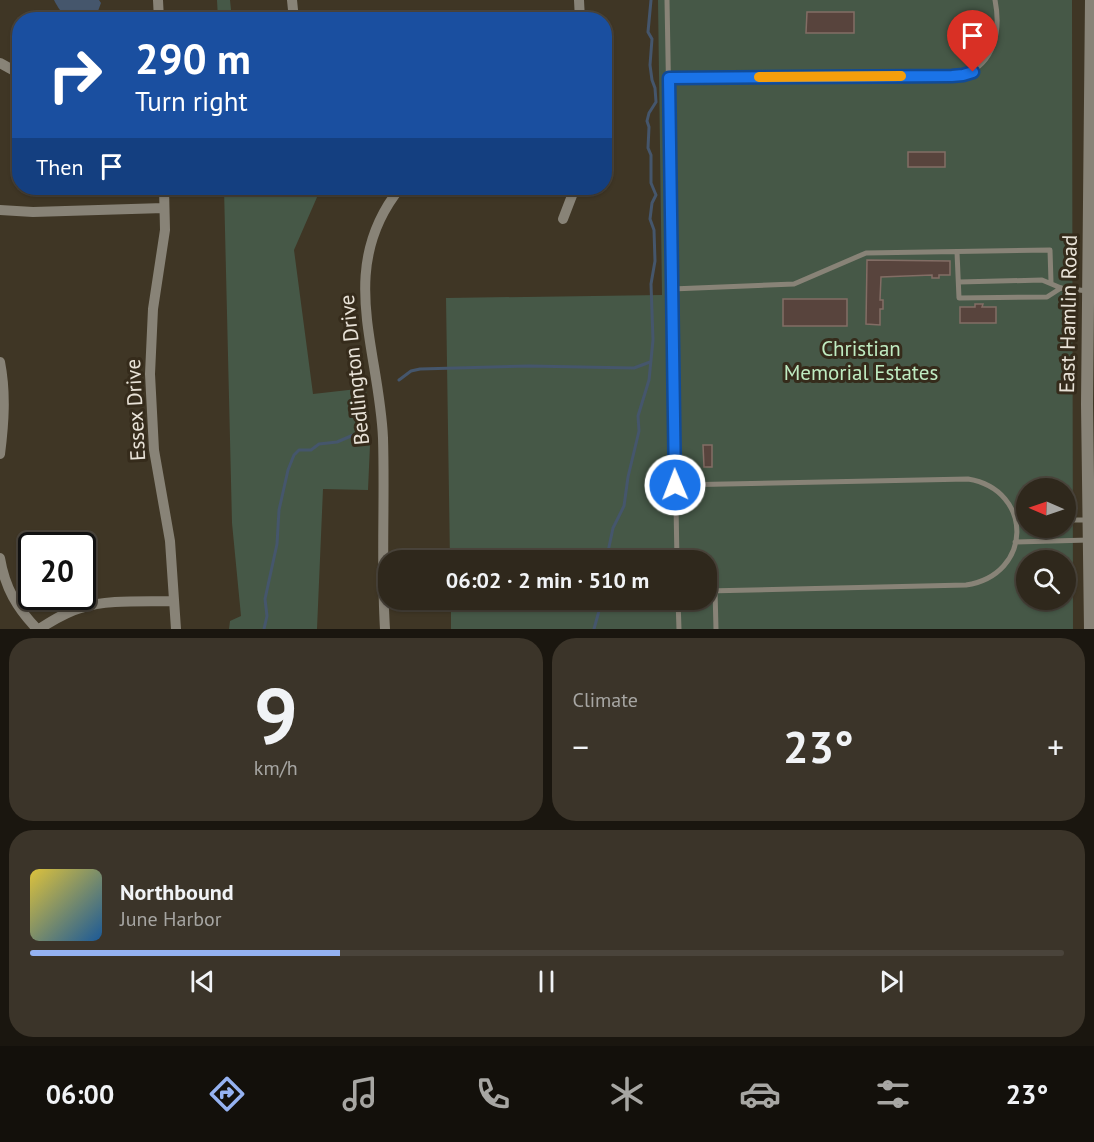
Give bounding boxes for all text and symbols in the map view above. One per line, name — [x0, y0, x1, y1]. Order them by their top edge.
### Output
pin — [947, 10, 998, 72]
icon: arrive — [956, 19, 989, 52]
text: 290 m — [135, 31, 251, 86]
icon: right — [36, 36, 114, 114]
text: Turn right — [135, 84, 248, 118]
icon: arrive — [95, 150, 128, 183]
text: Then — [36, 153, 83, 181]
street label: East Hamlin Road — [1053, 235, 1083, 393]
street label: Bedlington Drive — [333, 293, 375, 447]
park label: Christian Memorial Estates — [784, 335, 938, 386]
street label: Essex Drive — [119, 358, 151, 462]
position arrow — [643, 453, 707, 517]
north arrow — [1016, 478, 1076, 538]
map controls — [1016, 478, 1076, 610]
speed limit sign: 20 — [18, 532, 96, 610]
button: search — [1016, 550, 1076, 610]
text: 06:02 · 2 min · 510 m — [446, 566, 649, 594]
text: 9 — [254, 665, 298, 766]
text: Climate — [573, 687, 638, 713]
text: 23° — [783, 717, 854, 775]
text: − — [573, 725, 589, 768]
text: + — [1047, 725, 1064, 768]
text: km/h — [254, 755, 298, 781]
text: Northbound — [120, 878, 234, 906]
text: June Harbor — [120, 906, 222, 932]
icon: previous — [186, 965, 219, 998]
icon: pause — [530, 965, 563, 998]
icon: next — [875, 965, 908, 998]
icon: directions — [206, 1073, 248, 1115]
icon: music — [339, 1073, 381, 1115]
icon: phone — [472, 1073, 514, 1115]
icon: climate — [606, 1073, 648, 1115]
icon: car — [739, 1073, 781, 1115]
icon: filters — [872, 1073, 914, 1115]
text: 06:00 — [46, 1077, 114, 1111]
text: 23° — [1006, 1077, 1048, 1111]

